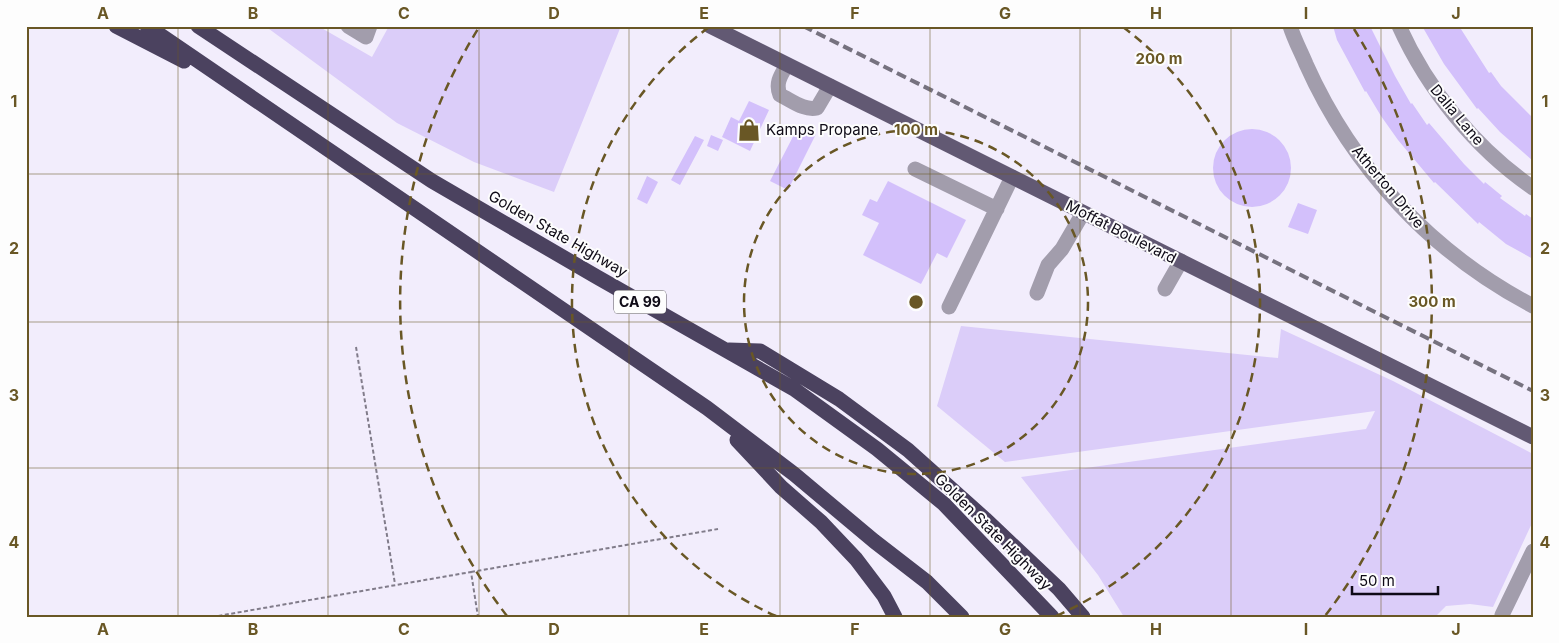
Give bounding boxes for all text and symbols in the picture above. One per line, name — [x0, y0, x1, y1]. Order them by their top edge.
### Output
text: A — [97, 3, 109, 23]
text: B — [248, 3, 258, 23]
text: C — [398, 3, 410, 23]
text: D — [548, 3, 560, 23]
text: E — [699, 3, 709, 23]
text: F — [850, 3, 860, 23]
text: G — [999, 3, 1011, 23]
text: H — [1150, 3, 1162, 23]
text: I — [1304, 3, 1308, 23]
text: J — [1451, 3, 1461, 23]
text: 200 m — [1136, 49, 1182, 68]
street label: Dalia Lane — [1426, 80, 1488, 149]
text: 1 — [11, 91, 17, 111]
text: 1 — [1542, 91, 1548, 111]
shop icon: Kamps Propane — [736, 117, 762, 143]
place label: Kamps Propane — [766, 120, 878, 139]
text: 100 m — [894, 120, 938, 139]
street label: Atherton Drive — [1348, 141, 1429, 232]
street label: Golden State Highway — [485, 186, 632, 281]
street label: Moffat Boulevard — [1063, 196, 1180, 268]
text: 2 — [9, 238, 19, 258]
text: 2 — [1540, 238, 1550, 258]
road number: CA 99 — [614, 290, 666, 314]
text: 300 m — [1408, 292, 1456, 311]
centre of rings — [907, 293, 925, 311]
text: 3 — [9, 385, 19, 405]
text: 3 — [1540, 385, 1550, 405]
street label: Golden State Highway — [931, 469, 1056, 594]
text: 4 — [9, 532, 20, 552]
text: 4 — [1540, 532, 1551, 552]
scale bar — [1352, 563, 1438, 595]
text: 50 m — [1359, 571, 1395, 590]
text: A — [97, 619, 109, 639]
text: B — [248, 619, 258, 639]
text: C — [398, 619, 410, 639]
text: D — [548, 619, 560, 639]
text: E — [699, 619, 709, 639]
text: F — [850, 619, 860, 639]
text: G — [999, 619, 1011, 639]
text: H — [1150, 619, 1162, 639]
text: I — [1304, 619, 1308, 639]
text: J — [1451, 619, 1461, 639]

